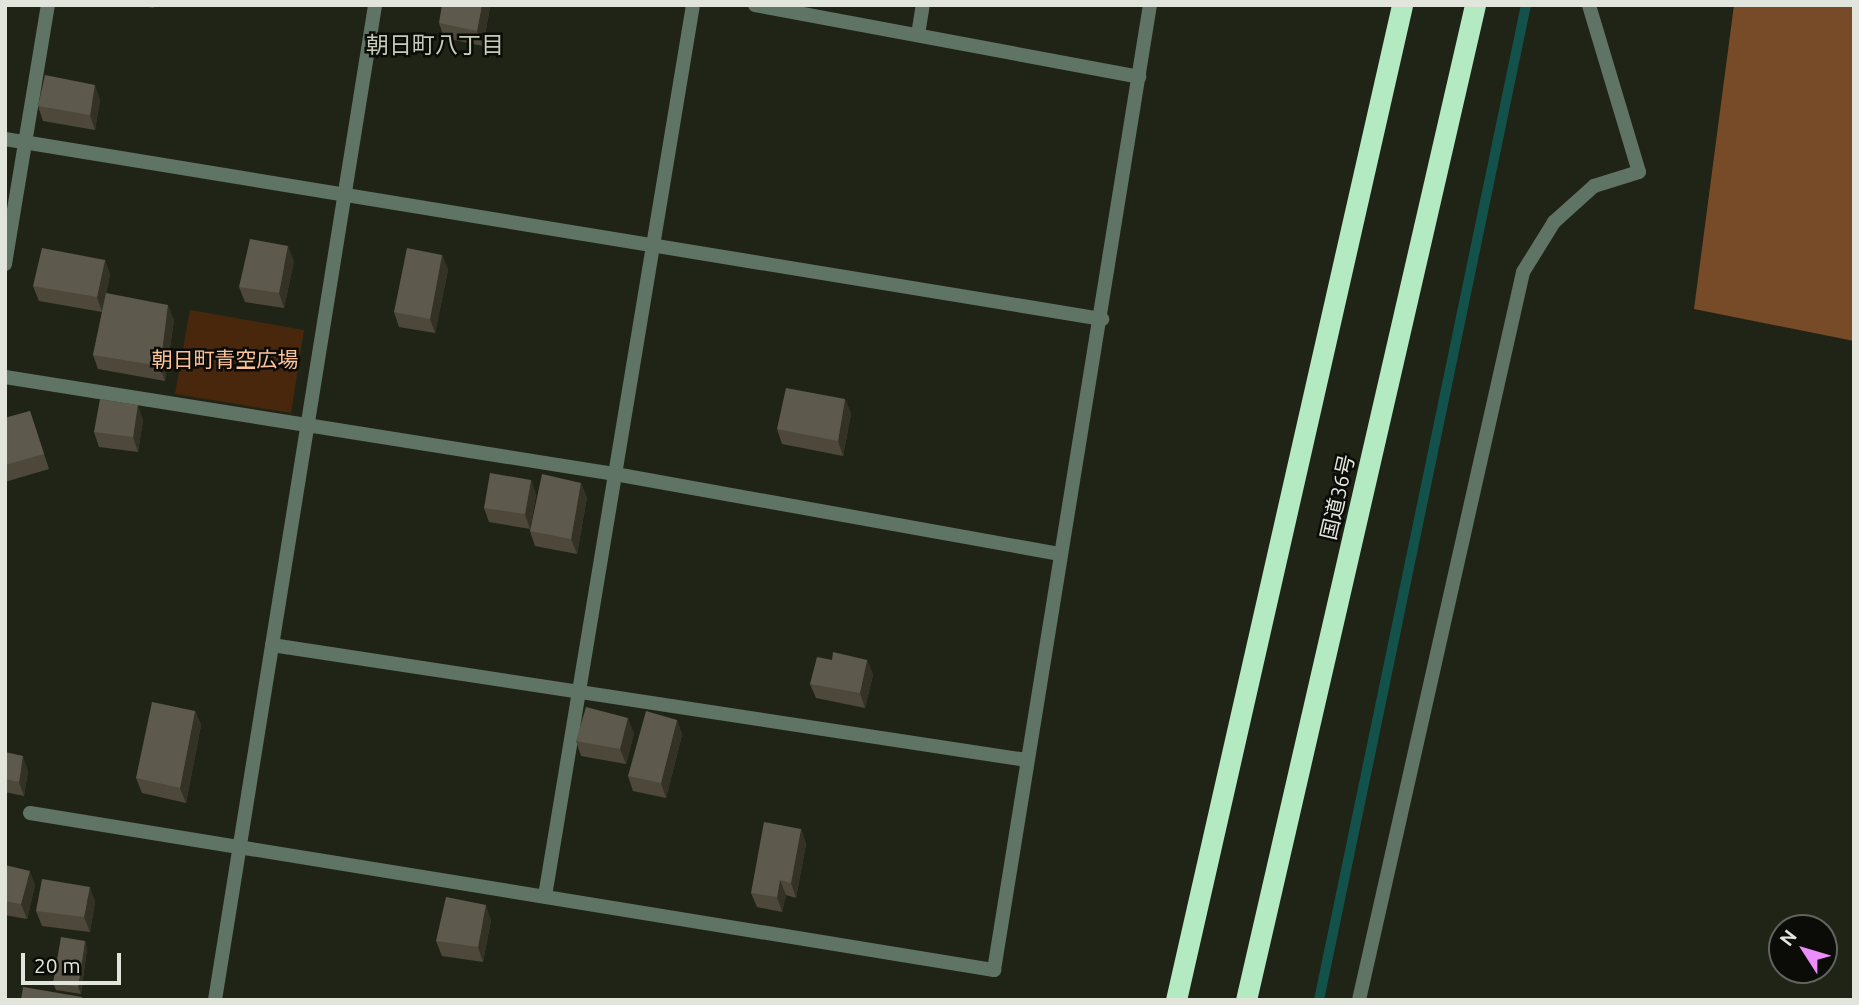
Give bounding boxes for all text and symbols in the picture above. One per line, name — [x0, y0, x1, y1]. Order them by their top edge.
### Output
district label: 朝日町八丁目 — [366, 31, 504, 59]
park label: 朝日町青空広場 — [152, 346, 298, 372]
street label: 国道36号 — [1315, 452, 1359, 542]
north arrow — [1768, 914, 1838, 984]
text: N — [1775, 925, 1801, 950]
scale bar — [24, 939, 124, 983]
text: 20 m — [34, 953, 81, 977]

